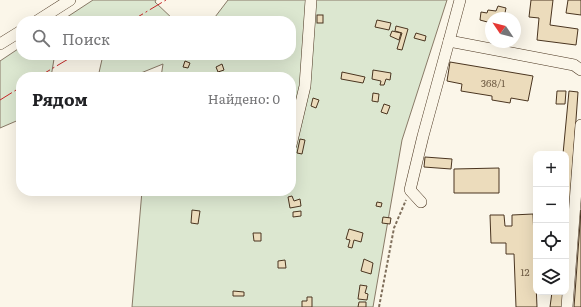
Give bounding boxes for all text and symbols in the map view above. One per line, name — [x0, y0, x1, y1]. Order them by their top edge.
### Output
north arrow — [485, 12, 521, 48]
search box — [16, 16, 296, 60]
icon: search — [30, 27, 52, 49]
text: Поиск — [62, 27, 110, 50]
house number: 368/1 — [481, 75, 505, 90]
text: Рядом — [32, 86, 88, 111]
text: Найдено: 0 — [208, 89, 280, 108]
map controls — [533, 151, 569, 295]
button: + — [533, 151, 569, 187]
button: − — [533, 187, 569, 223]
button: locate — [533, 223, 569, 259]
button: layers — [533, 259, 569, 295]
house number: 12 — [520, 264, 530, 279]

